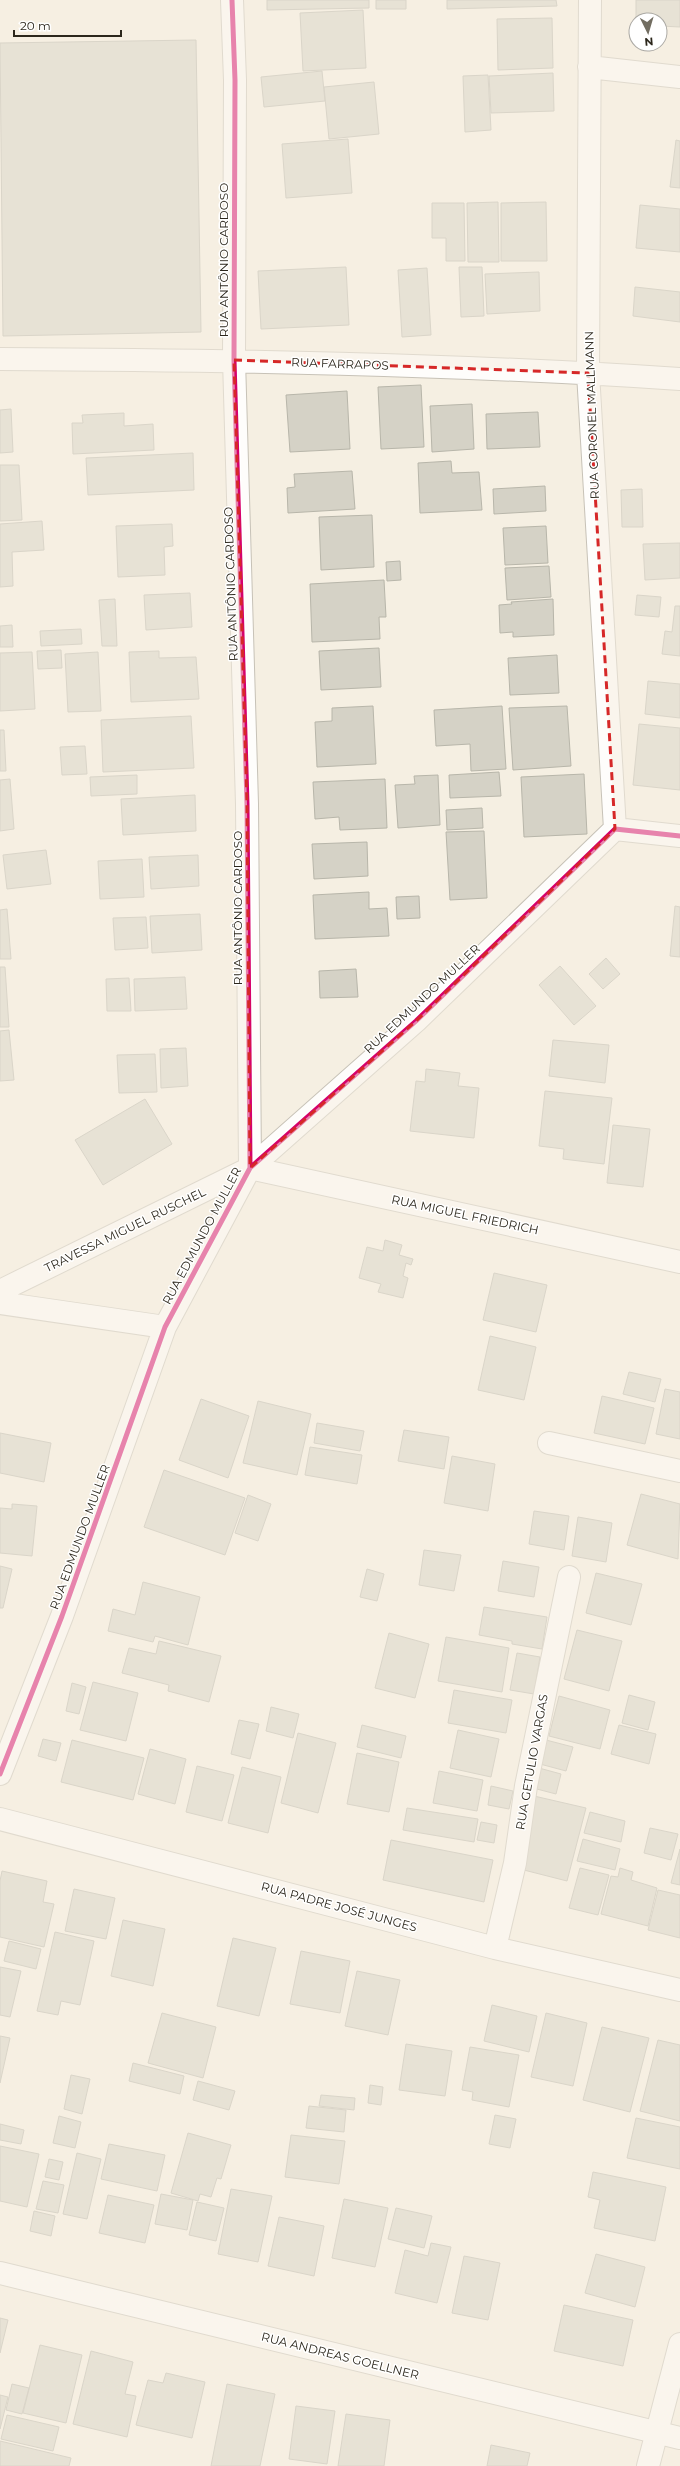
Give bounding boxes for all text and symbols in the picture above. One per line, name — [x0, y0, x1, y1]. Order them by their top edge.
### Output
scale bar — [14, 12, 121, 38]
north arrow — [628, 12, 668, 52]
text: 20 m — [20, 18, 51, 33]
text: N — [644, 35, 654, 49]
street label: RUA ANTÔNIO CARDOSO — [216, 183, 231, 337]
street label: RUA CORONEL MALLMANN — [581, 331, 602, 499]
street label: RUA FARRAPOS — [291, 354, 389, 373]
street label: RUA ANTÔNIO CARDOSO — [220, 507, 241, 662]
street label: RUA ANTÔNIO CARDOSO — [230, 831, 245, 985]
street label: RUA EDMUNDO MULLER — [360, 941, 483, 1056]
street label: RUA EDMUNDO MULLER — [159, 1164, 244, 1307]
street label: TRAVESSA MIGUEL RUSCHEL — [42, 1184, 208, 1275]
street label: RUA MIGUEL FRIEDRICH — [390, 1192, 540, 1237]
street label: RUA EDMUNDO MULLER — [46, 1462, 113, 1611]
street label: RUA GETULIO VARGAS — [512, 1693, 551, 1831]
street label: RUA PADRE JOSÉ JUNGES — [260, 1878, 419, 1935]
street label: RUA ANDREAS GOELLNER — [260, 2329, 421, 2382]

